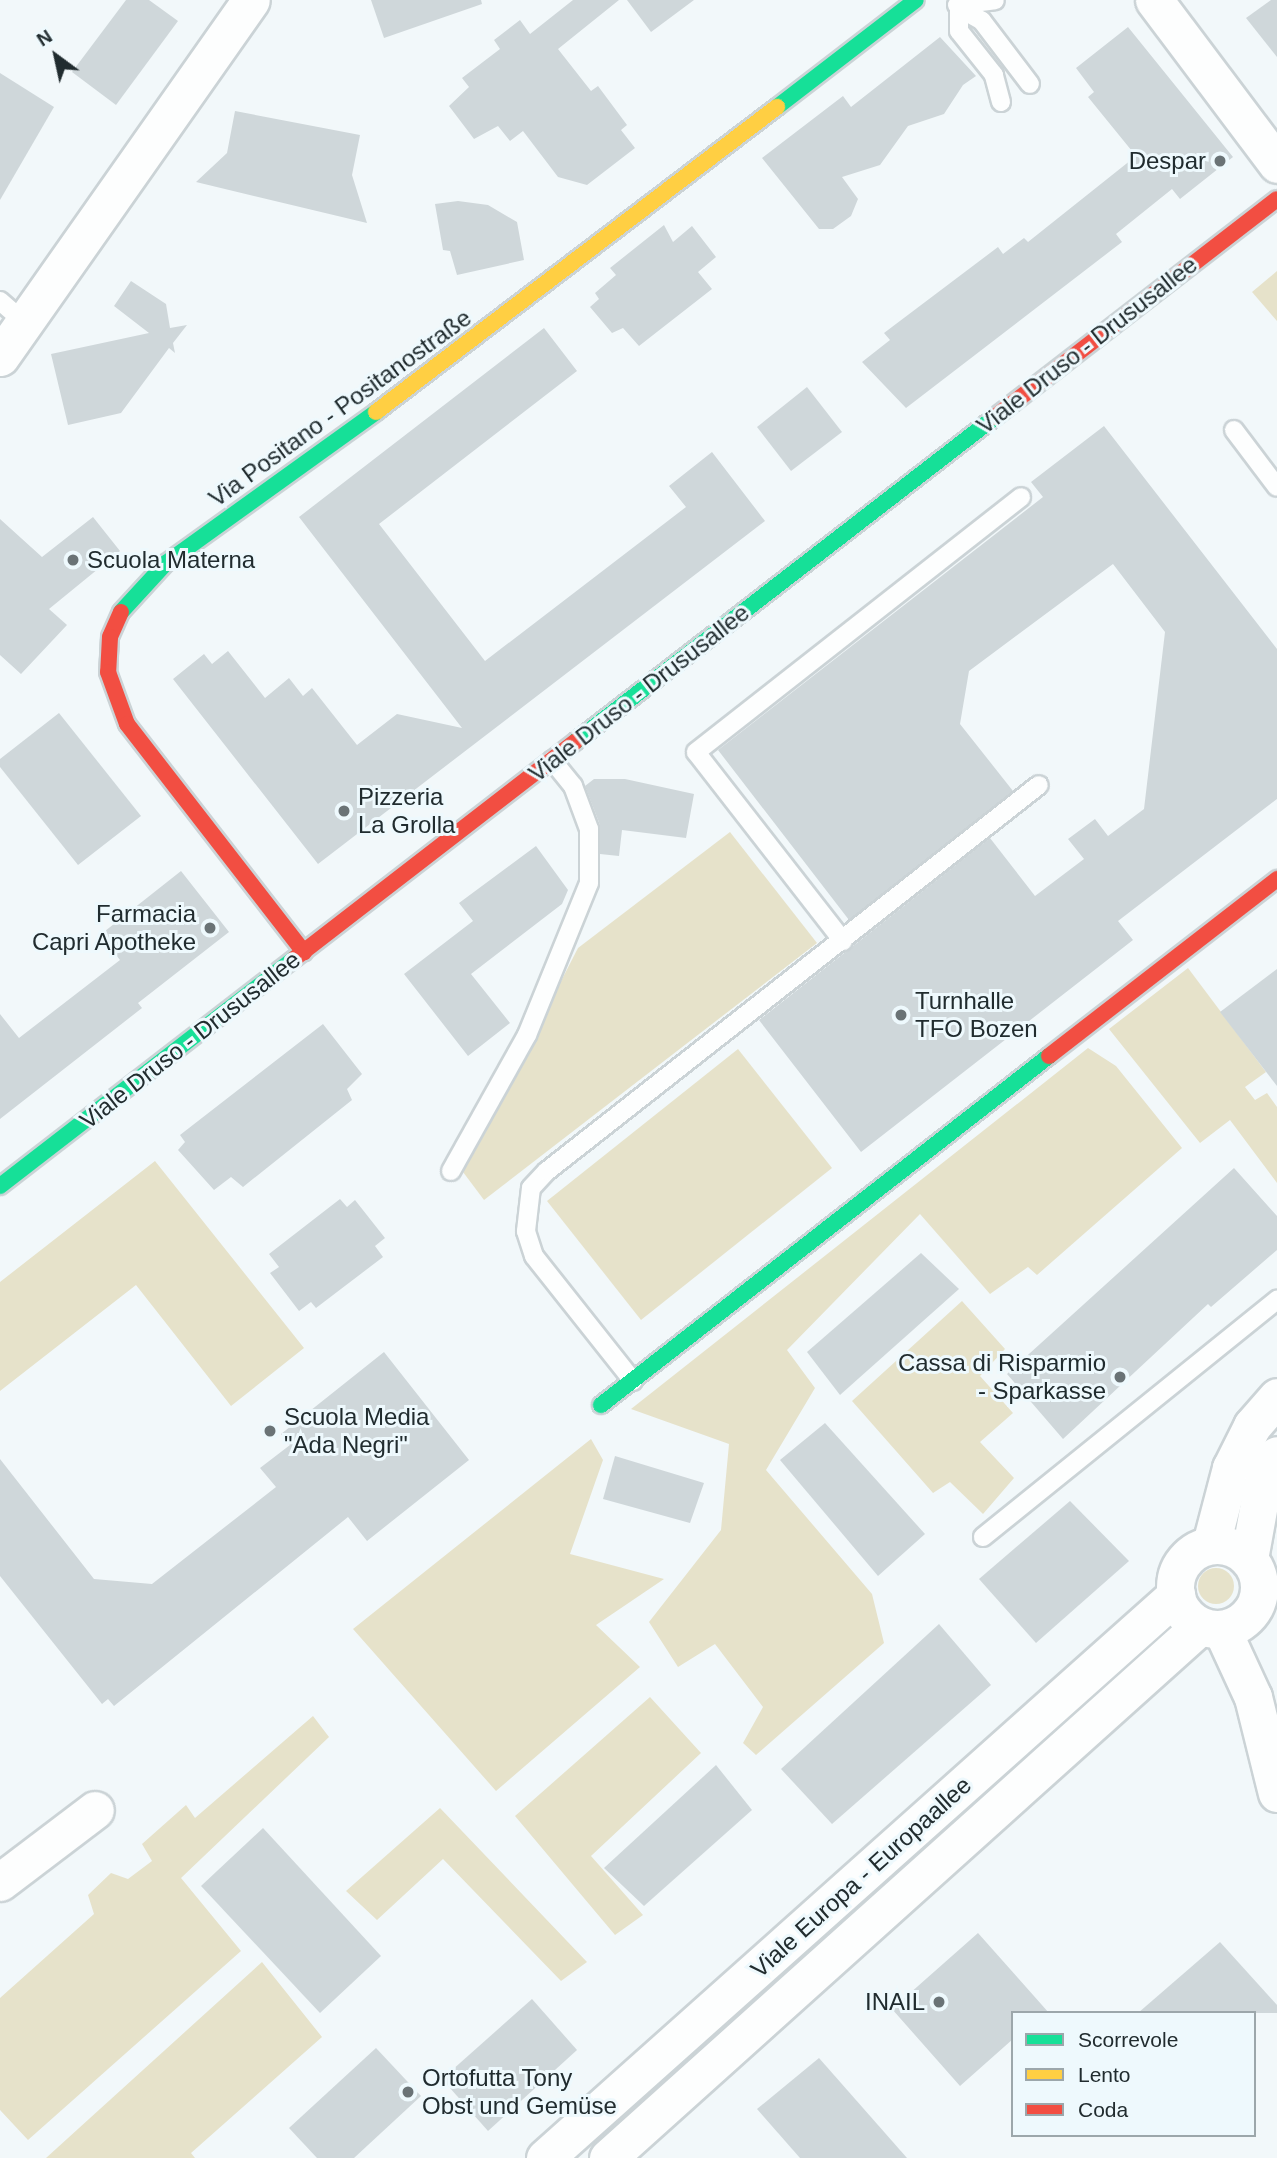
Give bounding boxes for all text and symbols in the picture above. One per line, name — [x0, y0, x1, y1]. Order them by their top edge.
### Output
north arrow — [21, 21, 91, 91]
text: N — [33, 25, 56, 51]
place label: Despar — [1129, 147, 1206, 175]
marker: Despar — [1212, 153, 1228, 169]
street label: Viale Druso - Drususallee — [971, 250, 1203, 440]
street label: Via Positano - Positanostraße — [203, 303, 477, 513]
place label: Scuola Materna — [87, 546, 255, 574]
marker: Scuola Materna — [65, 552, 81, 568]
street label: Viale Druso - Drususallee — [523, 598, 755, 788]
place label: Pizzeria La Grolla — [358, 783, 455, 839]
marker: Pizzeria La Grolla — [336, 803, 352, 819]
place label: Farmacia Capri Apotheke — [31, 900, 196, 956]
marker: Farmacia Capri Apotheke — [202, 920, 218, 936]
street label: Viale Druso - Drususallee — [74, 945, 306, 1135]
place label: Turnhalle TFO Bozen — [915, 987, 1038, 1043]
marker: Turnhalle TFO Bozen — [893, 1007, 909, 1023]
place label: Cassa di Risparmio - Sparkasse — [898, 1349, 1106, 1405]
marker: Cassa di Risparmio - Sparkasse — [1112, 1369, 1128, 1385]
place label: Scuola Media "Ada Negri" — [284, 1403, 429, 1459]
marker: Scuola Media "Ada Negri" — [262, 1423, 278, 1439]
street label: Viale Europa - Europaallee — [745, 1770, 977, 1984]
place label: INAIL — [865, 1988, 925, 2016]
marker: INAIL — [931, 1994, 947, 2010]
legend — [1011, 2011, 1256, 2137]
text: Scorrevole — [1078, 2028, 1178, 2051]
text: Lento — [1078, 2063, 1131, 2086]
place label: Ortofutta Tony Obst und Gemüse — [422, 2064, 617, 2120]
marker: Ortofutta Tony Obst und Gemüse — [400, 2084, 416, 2100]
text: Coda — [1078, 2098, 1128, 2121]

